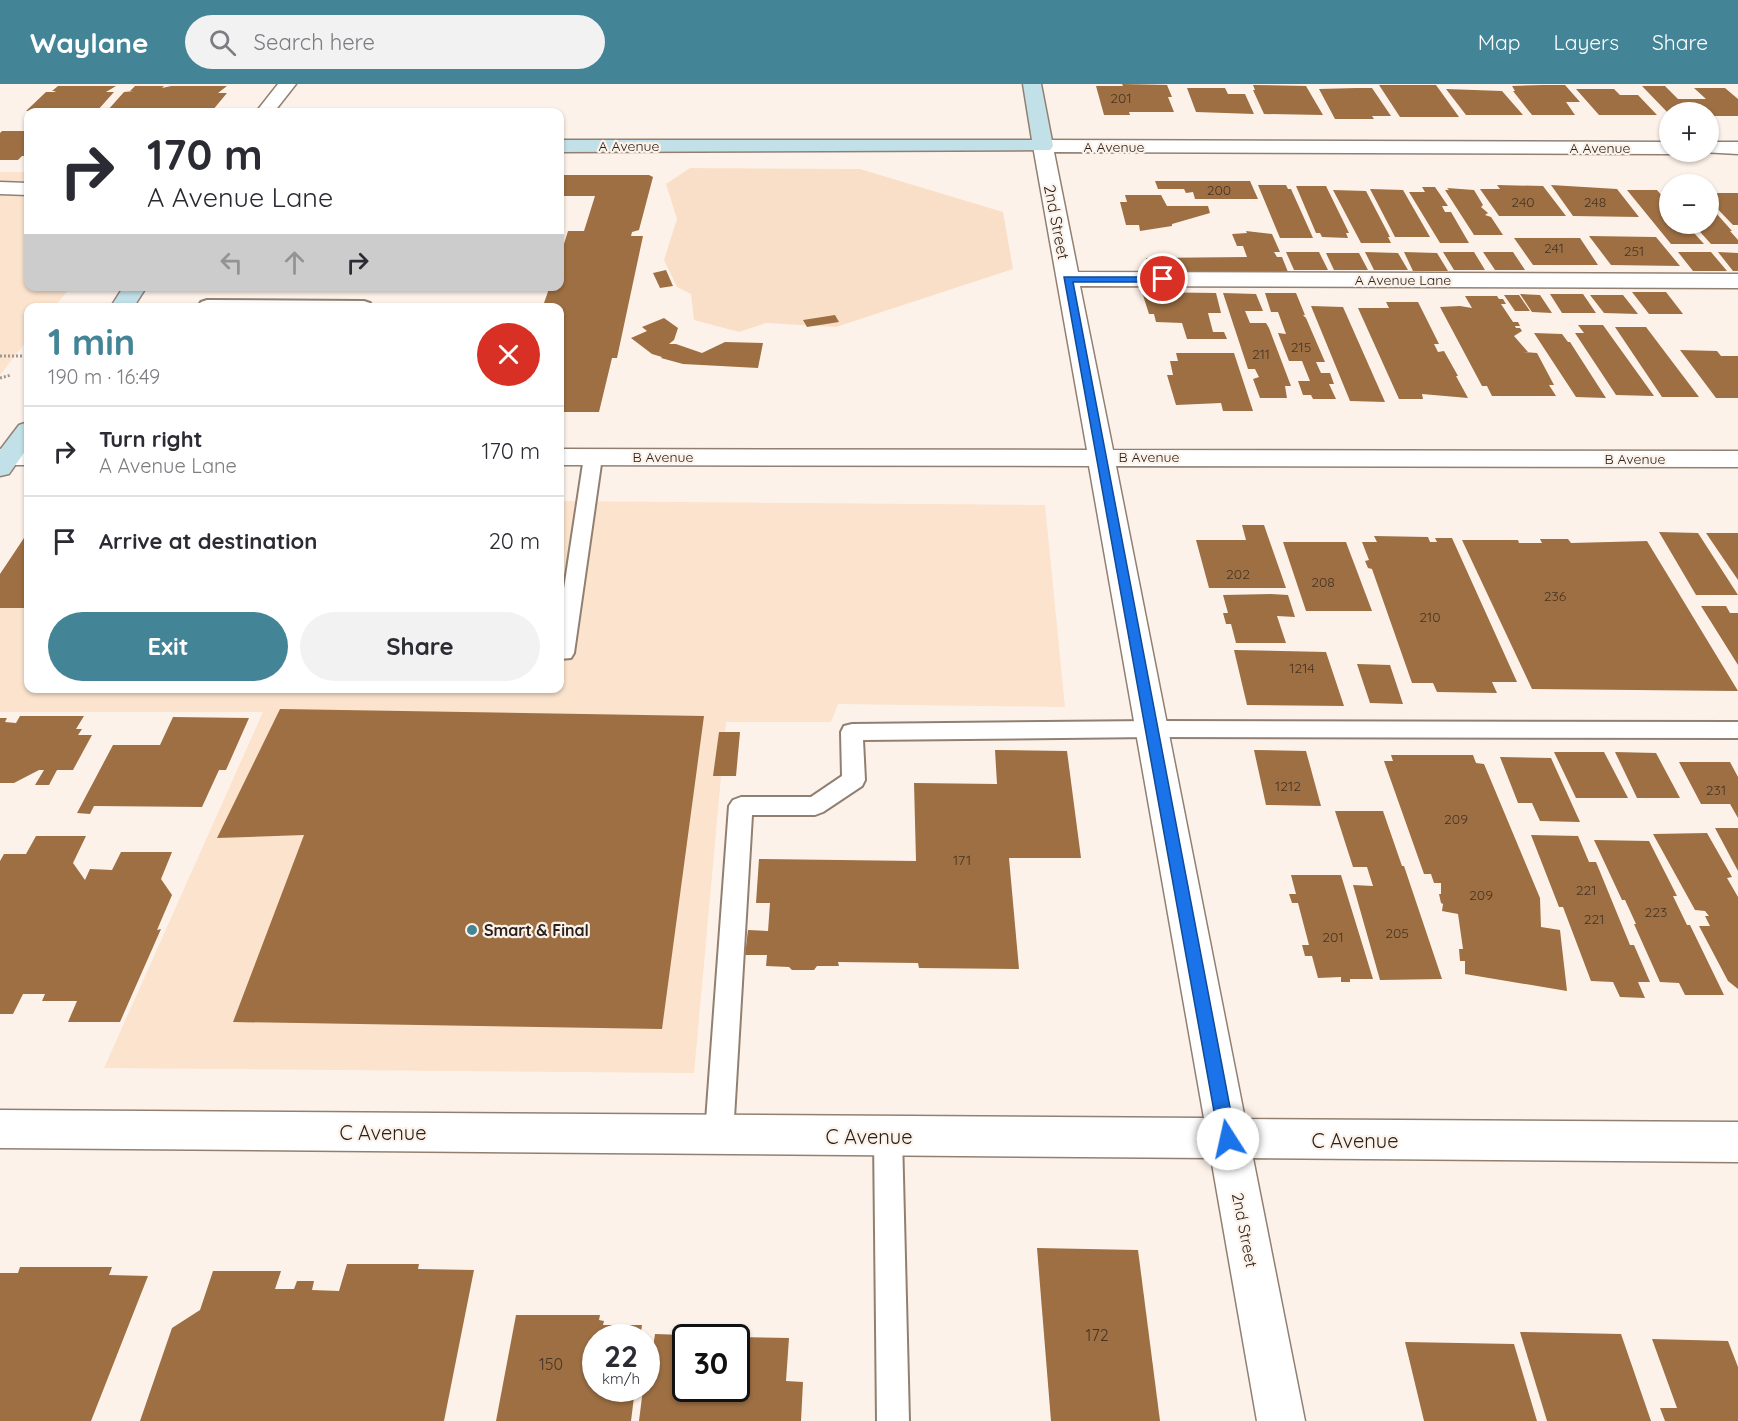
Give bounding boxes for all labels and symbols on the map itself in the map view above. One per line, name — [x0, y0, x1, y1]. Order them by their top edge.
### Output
house number: 201 — [1110, 89, 1132, 107]
street label: A Avenue — [599, 137, 659, 155]
street label: A Avenue — [1084, 138, 1144, 156]
street label: A Avenue — [1570, 139, 1630, 157]
house number: 200 — [1207, 181, 1231, 199]
street label: 2nd Street — [1040, 183, 1074, 261]
house number: 240 — [1511, 193, 1535, 211]
house number: 248 — [1584, 193, 1606, 211]
house number: 241 — [1544, 239, 1564, 257]
house number: 251 — [1624, 242, 1644, 260]
pin — [1137, 253, 1188, 304]
street label: A Avenue Lane — [1355, 271, 1451, 289]
house number: 215 — [1291, 338, 1311, 356]
house number: 211 — [1252, 345, 1270, 363]
street label: B Avenue — [633, 448, 693, 466]
street label: B Avenue — [1119, 448, 1179, 466]
street label: B Avenue — [1605, 450, 1665, 468]
house number: 202 — [1226, 565, 1250, 583]
house number: 208 — [1311, 573, 1335, 591]
house number: 236 — [1544, 587, 1567, 605]
house number: 210 — [1419, 608, 1441, 626]
house number: 1214 — [1289, 659, 1315, 677]
house number: 1212 — [1275, 777, 1301, 795]
house number: 231 — [1706, 781, 1726, 799]
house number: 209 — [1444, 810, 1468, 828]
house number: 171 — [953, 851, 971, 869]
house number: 221 — [1576, 881, 1596, 899]
house number: 209 — [1469, 886, 1493, 904]
house number: 223 — [1645, 903, 1667, 921]
house number: 221 — [1584, 910, 1604, 928]
place label: Smart & Final — [484, 920, 589, 940]
marker: Smart & Final — [465, 923, 479, 937]
house number: 205 — [1385, 924, 1409, 942]
house number: 201 — [1322, 928, 1344, 946]
position arrow — [1196, 1107, 1260, 1171]
street label: C Avenue — [340, 1120, 426, 1145]
street label: C Avenue — [826, 1124, 912, 1149]
street label: C Avenue — [1312, 1128, 1398, 1153]
street label: 2nd Street — [1228, 1191, 1262, 1269]
speed limit sign: 30 — [672, 1324, 750, 1402]
house number: 172 — [1086, 1325, 1109, 1345]
house number: 150 — [539, 1354, 563, 1374]

